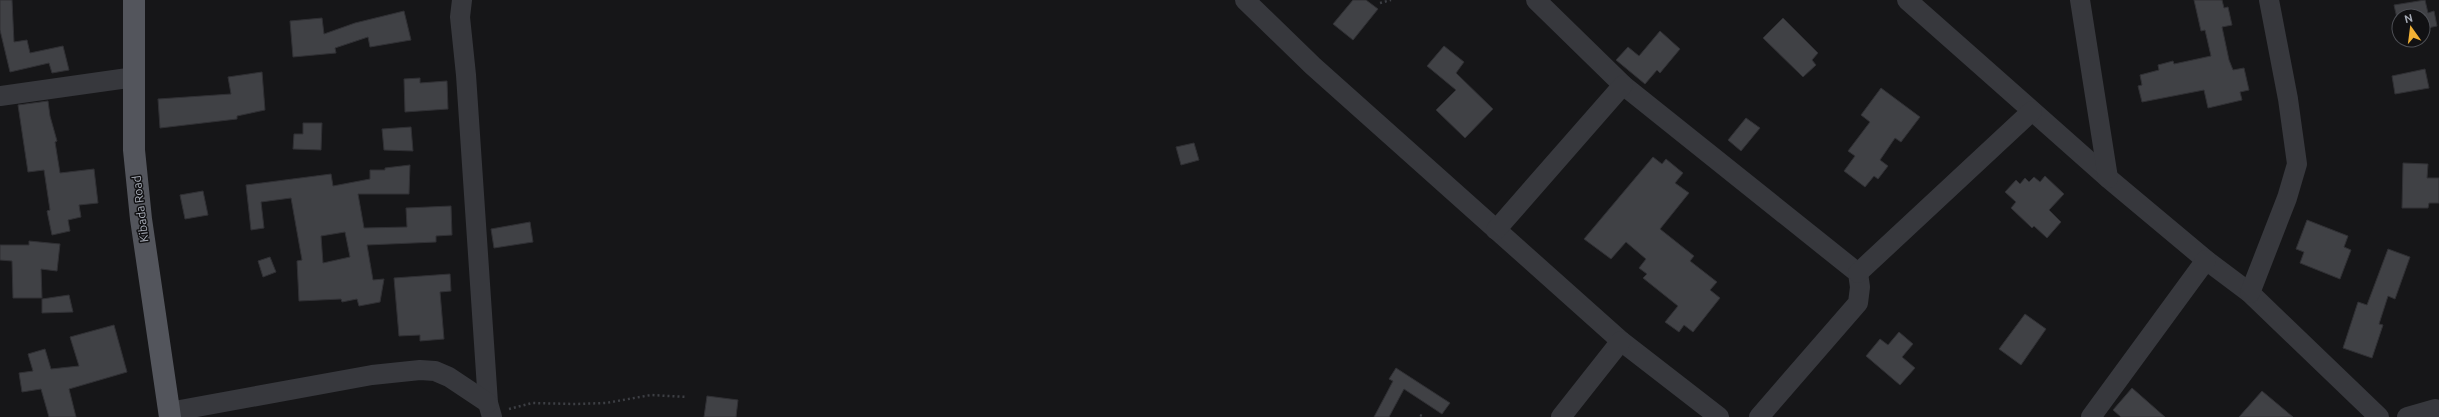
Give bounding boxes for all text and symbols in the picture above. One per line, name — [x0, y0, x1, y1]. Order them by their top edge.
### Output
north arrow — [2391, 8, 2431, 48]
text: N — [2403, 11, 2414, 25]
street label: Kibada Road — [129, 175, 151, 243]

